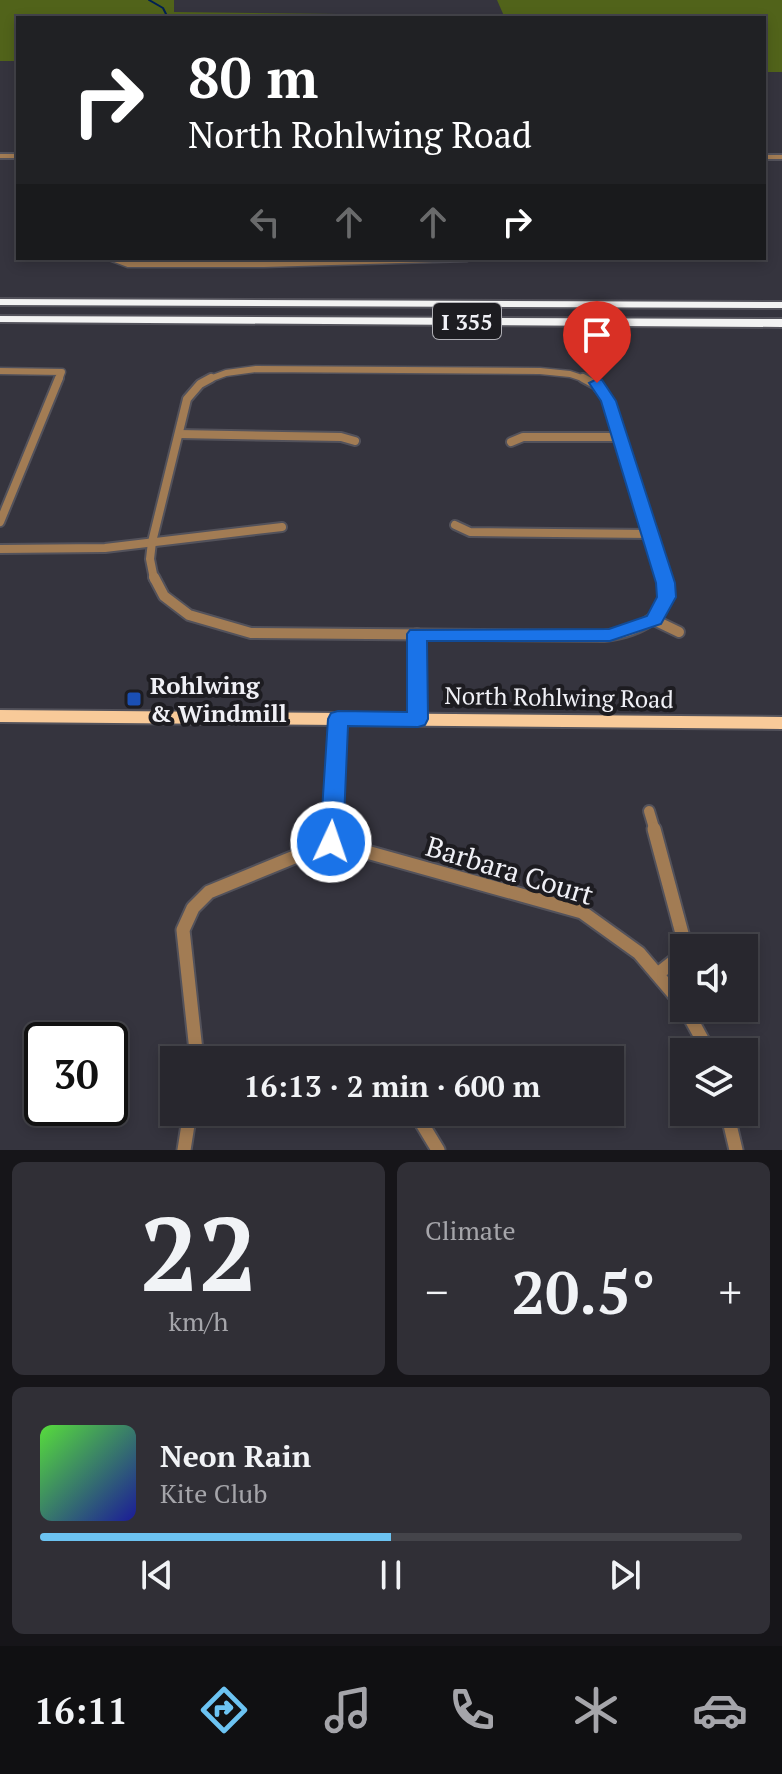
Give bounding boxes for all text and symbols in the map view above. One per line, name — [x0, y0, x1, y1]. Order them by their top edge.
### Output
text: 80 m — [188, 40, 318, 114]
icon: right — [56, 48, 160, 152]
text: North Rohlwing Road — [188, 111, 532, 158]
icon: left — [243, 200, 287, 244]
icon: ahead — [327, 200, 371, 244]
icon: ahead — [411, 200, 455, 244]
icon: right — [495, 200, 539, 244]
pin — [563, 301, 631, 383]
road number: I 355 — [433, 303, 501, 339]
icon: arrive — [575, 313, 619, 357]
place label: Rohlwing & Windmill — [150, 669, 287, 729]
street label: North Rohlwing Road — [444, 679, 674, 715]
marker: Rohlwing & Windmill — [125, 690, 143, 708]
position arrow — [289, 800, 373, 884]
street label: Barbara Court — [422, 827, 599, 913]
map controls — [670, 934, 758, 1126]
button: sound — [670, 934, 758, 1022]
speed limit sign: 30 — [24, 1022, 128, 1126]
button: layers — [670, 1038, 758, 1126]
text: 16:13 · 2 min · 600 m — [244, 1066, 540, 1106]
text: 22 — [140, 1183, 257, 1321]
text: Climate — [425, 1213, 516, 1247]
text: 20.5° — [511, 1252, 656, 1331]
text: − — [425, 1262, 448, 1321]
text: + — [719, 1262, 742, 1321]
text: km/h — [168, 1304, 229, 1338]
text: Neon Rain — [160, 1436, 311, 1476]
text: Kite Club — [160, 1476, 267, 1510]
icon: previous — [135, 1553, 179, 1597]
icon: pause — [369, 1553, 413, 1597]
icon: next — [603, 1553, 647, 1597]
icon: directions — [196, 1682, 252, 1738]
icon: music — [320, 1682, 376, 1738]
icon: phone — [444, 1682, 500, 1738]
icon: climate — [568, 1682, 624, 1738]
icon: car — [692, 1682, 748, 1738]
text: 16:11 — [34, 1687, 128, 1734]

